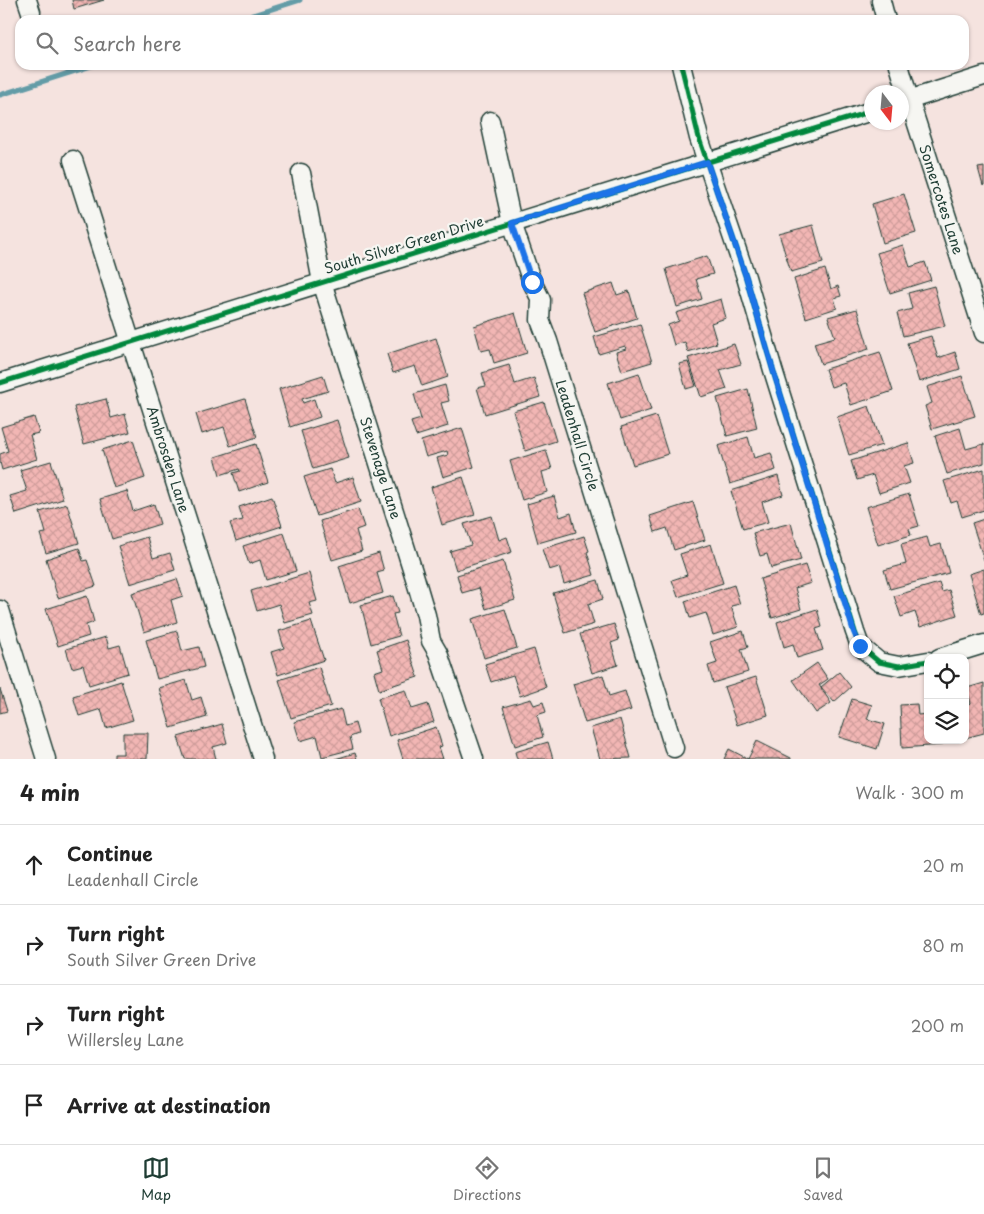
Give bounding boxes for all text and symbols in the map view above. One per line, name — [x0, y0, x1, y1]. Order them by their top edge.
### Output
search box — [15, 15, 969, 70]
icon: search — [33, 29, 61, 57]
text: Search here — [73, 29, 182, 57]
north arrow — [864, 85, 909, 130]
street label: Somercotes Lane — [914, 142, 969, 257]
street label: South Silver Green Drive — [322, 210, 486, 279]
route start — [521, 271, 544, 294]
street label: Leadenhall Circle — [551, 377, 605, 494]
street label: Ambrosden Lane — [142, 403, 195, 515]
street label: Stevenage Lane — [355, 414, 407, 522]
route end — [849, 635, 872, 658]
map controls — [924, 654, 969, 744]
button: locate — [924, 654, 969, 699]
button: layers — [924, 699, 969, 744]
text: 4 min — [20, 776, 80, 808]
text: Walk · 300 m — [855, 780, 964, 804]
text: Continue — [67, 839, 153, 867]
icon: ahead — [20, 851, 48, 879]
text: 20 m — [923, 853, 964, 877]
text: Leadenhall Circle — [67, 867, 199, 891]
text: Turn right — [67, 919, 165, 947]
icon: right — [20, 931, 48, 959]
text: 80 m — [922, 933, 964, 957]
text: South Silver Green Drive — [67, 947, 256, 971]
text: Turn right — [67, 999, 165, 1027]
icon: right — [20, 1011, 48, 1039]
text: 200 m — [911, 1013, 964, 1037]
text: Willersley Lane — [67, 1027, 184, 1051]
icon: arrive — [20, 1091, 48, 1119]
text: Arrive at destination — [67, 1091, 271, 1119]
tab: Map — [141, 1154, 171, 1205]
tab: Directions — [453, 1154, 521, 1205]
tab: Saved — [803, 1154, 843, 1205]

